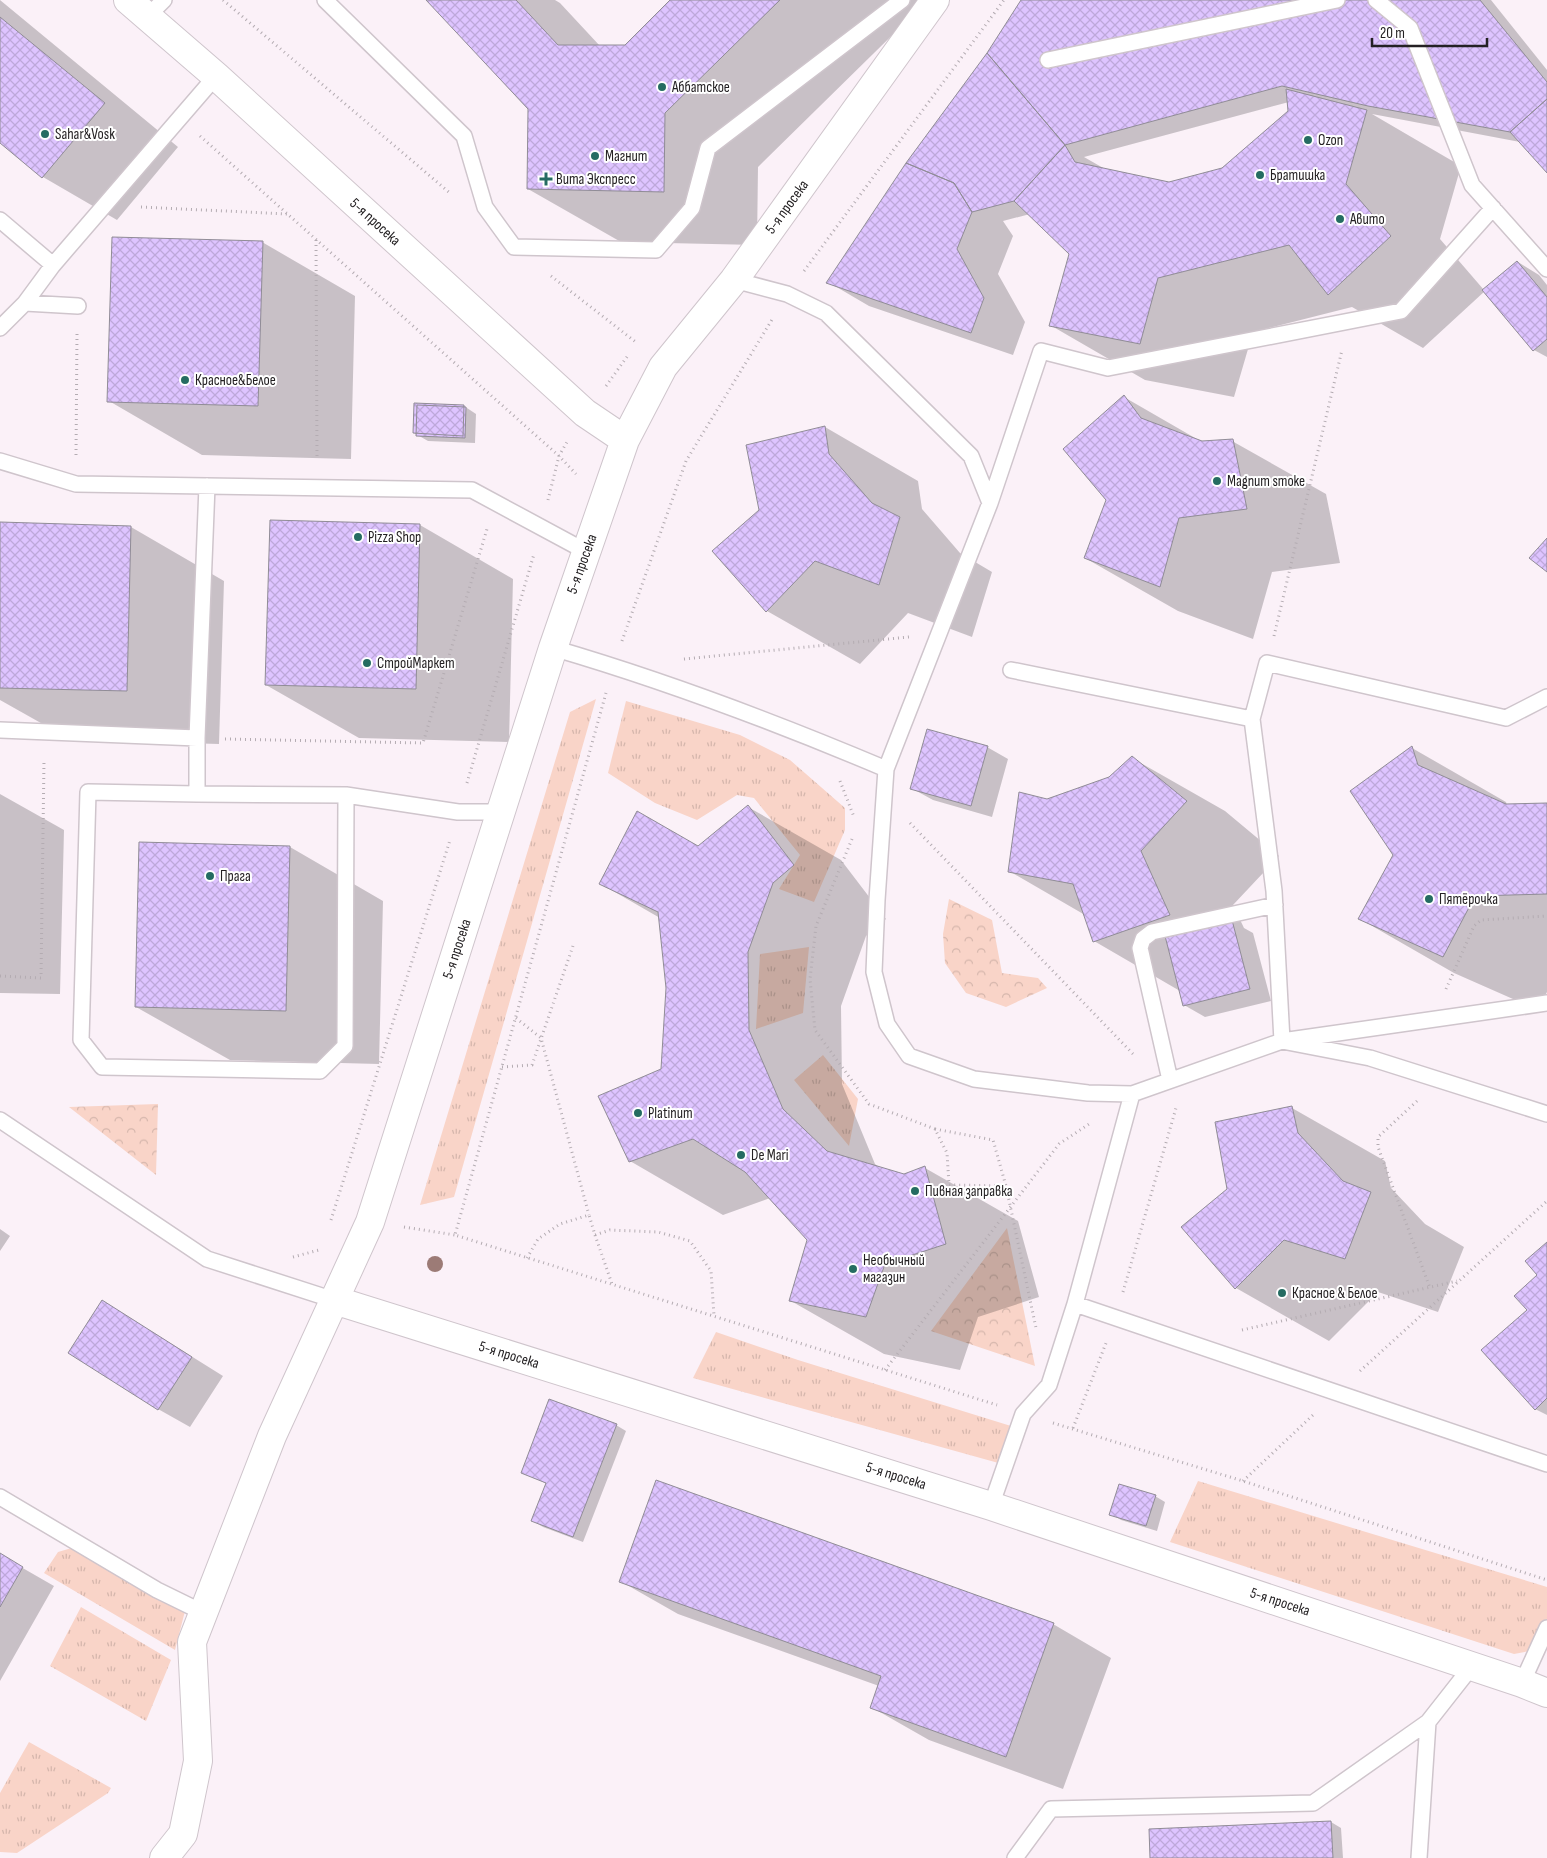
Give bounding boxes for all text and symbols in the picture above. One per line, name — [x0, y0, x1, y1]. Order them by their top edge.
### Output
scale bar — [1372, 15, 1487, 47]
text: 20 m — [1380, 24, 1405, 43]
place label: Аббатское — [671, 78, 730, 97]
marker: Аббатское — [656, 81, 668, 93]
place label: Sahar&Vosk — [55, 125, 115, 144]
marker: Sahar&Vosk — [39, 128, 51, 140]
place label: Ozon — [1318, 131, 1343, 150]
marker: Ozon — [1302, 134, 1314, 146]
place label: Магнит — [605, 147, 647, 166]
marker: Магнит — [589, 150, 601, 162]
place label: Братишка — [1270, 166, 1326, 185]
marker: Братишка — [1254, 169, 1266, 181]
place label: Вита Экспресс — [556, 170, 636, 189]
marker: Вита Экспресс — [540, 173, 552, 185]
street label: 5-я просека — [761, 176, 813, 238]
street label: 5-я просека — [346, 194, 405, 250]
place label: Авито — [1349, 210, 1385, 229]
marker: Авито — [1334, 213, 1346, 225]
place label: Красное&Белое — [195, 371, 276, 390]
marker: Красное&Белое — [179, 374, 191, 386]
place label: Magnum smoke — [1227, 472, 1305, 491]
marker: Magnum smoke — [1211, 475, 1223, 487]
place label: Pizza Shop — [368, 528, 421, 547]
marker: Pizza Shop — [352, 531, 364, 543]
street label: 5-я просека — [562, 531, 602, 596]
place label: СтройМаркет — [377, 654, 455, 673]
marker: СтройМаркет — [361, 657, 373, 669]
place label: Прага — [220, 867, 251, 886]
marker: Прага — [204, 870, 216, 882]
place label: Пятёрочка — [1439, 890, 1498, 909]
marker: Пятёрочка — [1423, 893, 1435, 905]
street label: 5-я просека — [438, 916, 476, 981]
place label: Platinum — [648, 1104, 693, 1123]
marker: Platinum — [632, 1107, 644, 1119]
place label: De Mari — [751, 1146, 789, 1165]
marker: De Mari — [735, 1149, 747, 1161]
place label: Пивная заправка — [925, 1182, 1013, 1201]
marker: Пивная заправка — [909, 1185, 921, 1197]
place label: Необычный магазин — [863, 1251, 925, 1287]
marker: Необычный магазин — [847, 1263, 859, 1275]
place label: Красное & Белое — [1292, 1284, 1378, 1303]
marker: Красное & Белое — [1276, 1287, 1288, 1299]
street label: 5-я просека — [477, 1337, 542, 1373]
street label: 5-я просека — [864, 1458, 929, 1494]
street label: 5-я просека — [1248, 1583, 1313, 1621]

